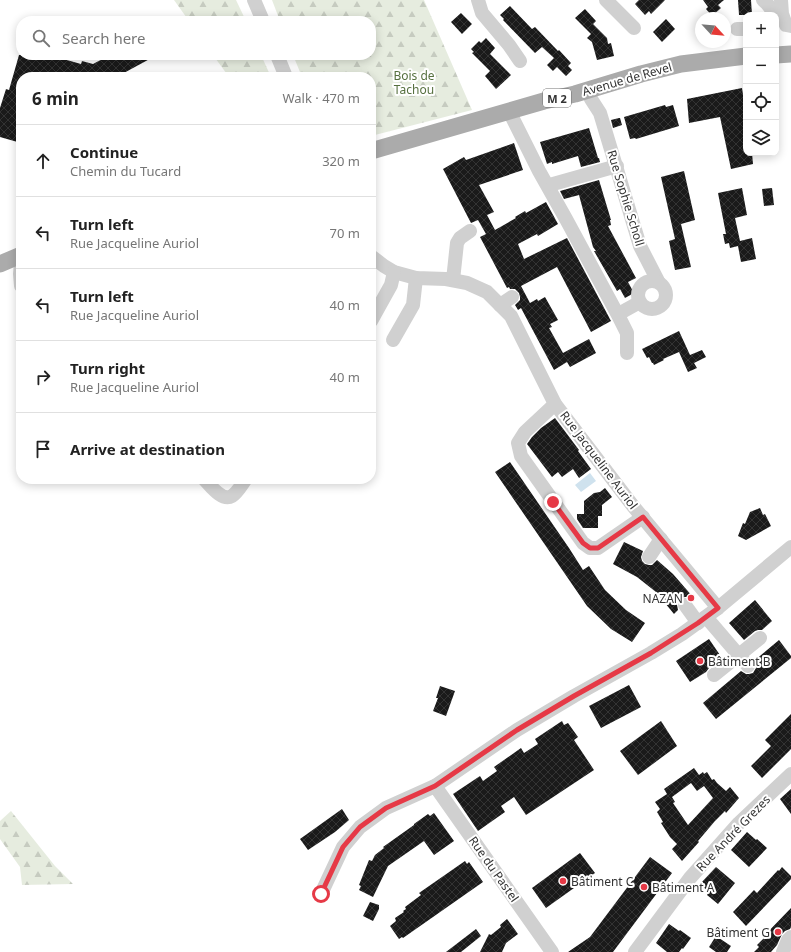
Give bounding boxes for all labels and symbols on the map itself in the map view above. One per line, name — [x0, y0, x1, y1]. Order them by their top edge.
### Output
north arrow — [695, 12, 731, 48]
street label: Avenue de Revel — [580, 58, 674, 100]
park label: Bois de Tachou — [393, 67, 435, 98]
road number: M 2 — [543, 89, 571, 107]
street label: Rue Sophie Scholl — [603, 148, 649, 248]
street label: Rue Jacqueline Auriol — [556, 407, 642, 513]
route end — [544, 493, 562, 511]
place label: NAZAN — [643, 590, 683, 607]
marker: NAZAN — [686, 593, 696, 603]
place label: Bâtiment B — [708, 653, 771, 670]
marker: Bâtiment B — [695, 656, 705, 666]
street label: Rue André Grezes — [692, 791, 774, 875]
street label: Rue du Pastel — [465, 833, 523, 905]
place label: Bâtiment C — [571, 873, 634, 890]
marker: Bâtiment C — [558, 876, 568, 886]
place label: Bâtiment A — [652, 879, 715, 896]
marker: Bâtiment A — [639, 882, 649, 892]
route start — [312, 885, 330, 903]
place label: Bâtiment G — [706, 924, 770, 941]
marker: Bâtiment G — [773, 927, 783, 937]

